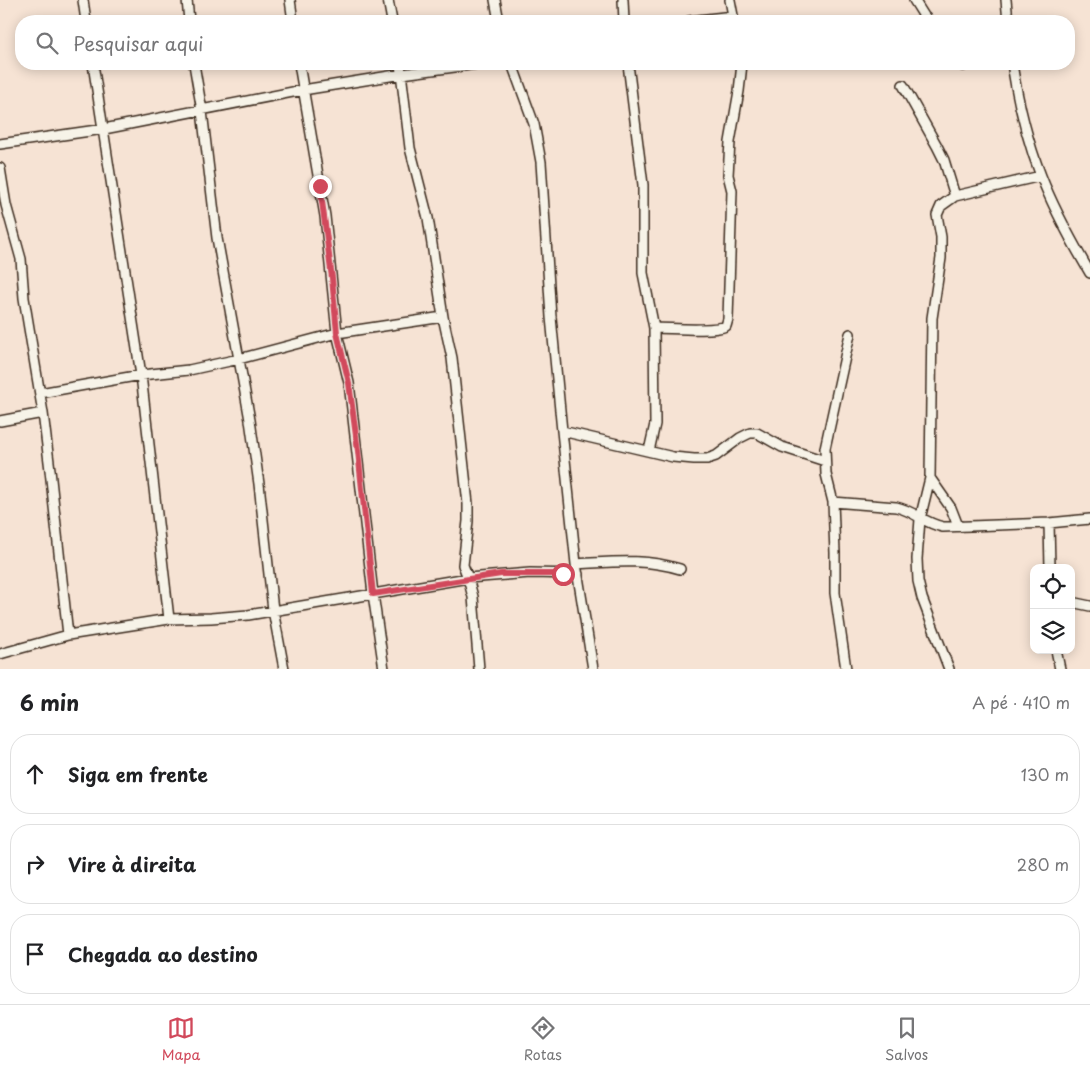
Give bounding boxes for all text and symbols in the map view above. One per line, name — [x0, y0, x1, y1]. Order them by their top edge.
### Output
search box — [15, 15, 1075, 70]
icon: search — [33, 29, 61, 57]
text: Pesquisar aqui — [73, 29, 203, 57]
route end — [309, 175, 332, 198]
route start — [552, 563, 575, 586]
map controls — [1030, 564, 1075, 654]
button: locate — [1030, 564, 1075, 609]
button: layers — [1030, 609, 1075, 654]
text: 6 min — [20, 686, 79, 718]
text: A pé · 410 m — [972, 690, 1070, 714]
icon: ahead — [21, 760, 49, 788]
text: Siga em frente — [68, 760, 208, 788]
text: 130 m — [1021, 762, 1069, 786]
icon: right — [21, 850, 49, 878]
text: Vire à direita — [68, 850, 196, 878]
text: 280 m — [1017, 852, 1069, 876]
icon: arrive — [21, 940, 49, 968]
text: Chegada ao destino — [68, 940, 258, 968]
tab: Mapa — [162, 1014, 200, 1065]
tab: Rotas — [524, 1014, 562, 1065]
tab: Salvos — [885, 1014, 928, 1065]

